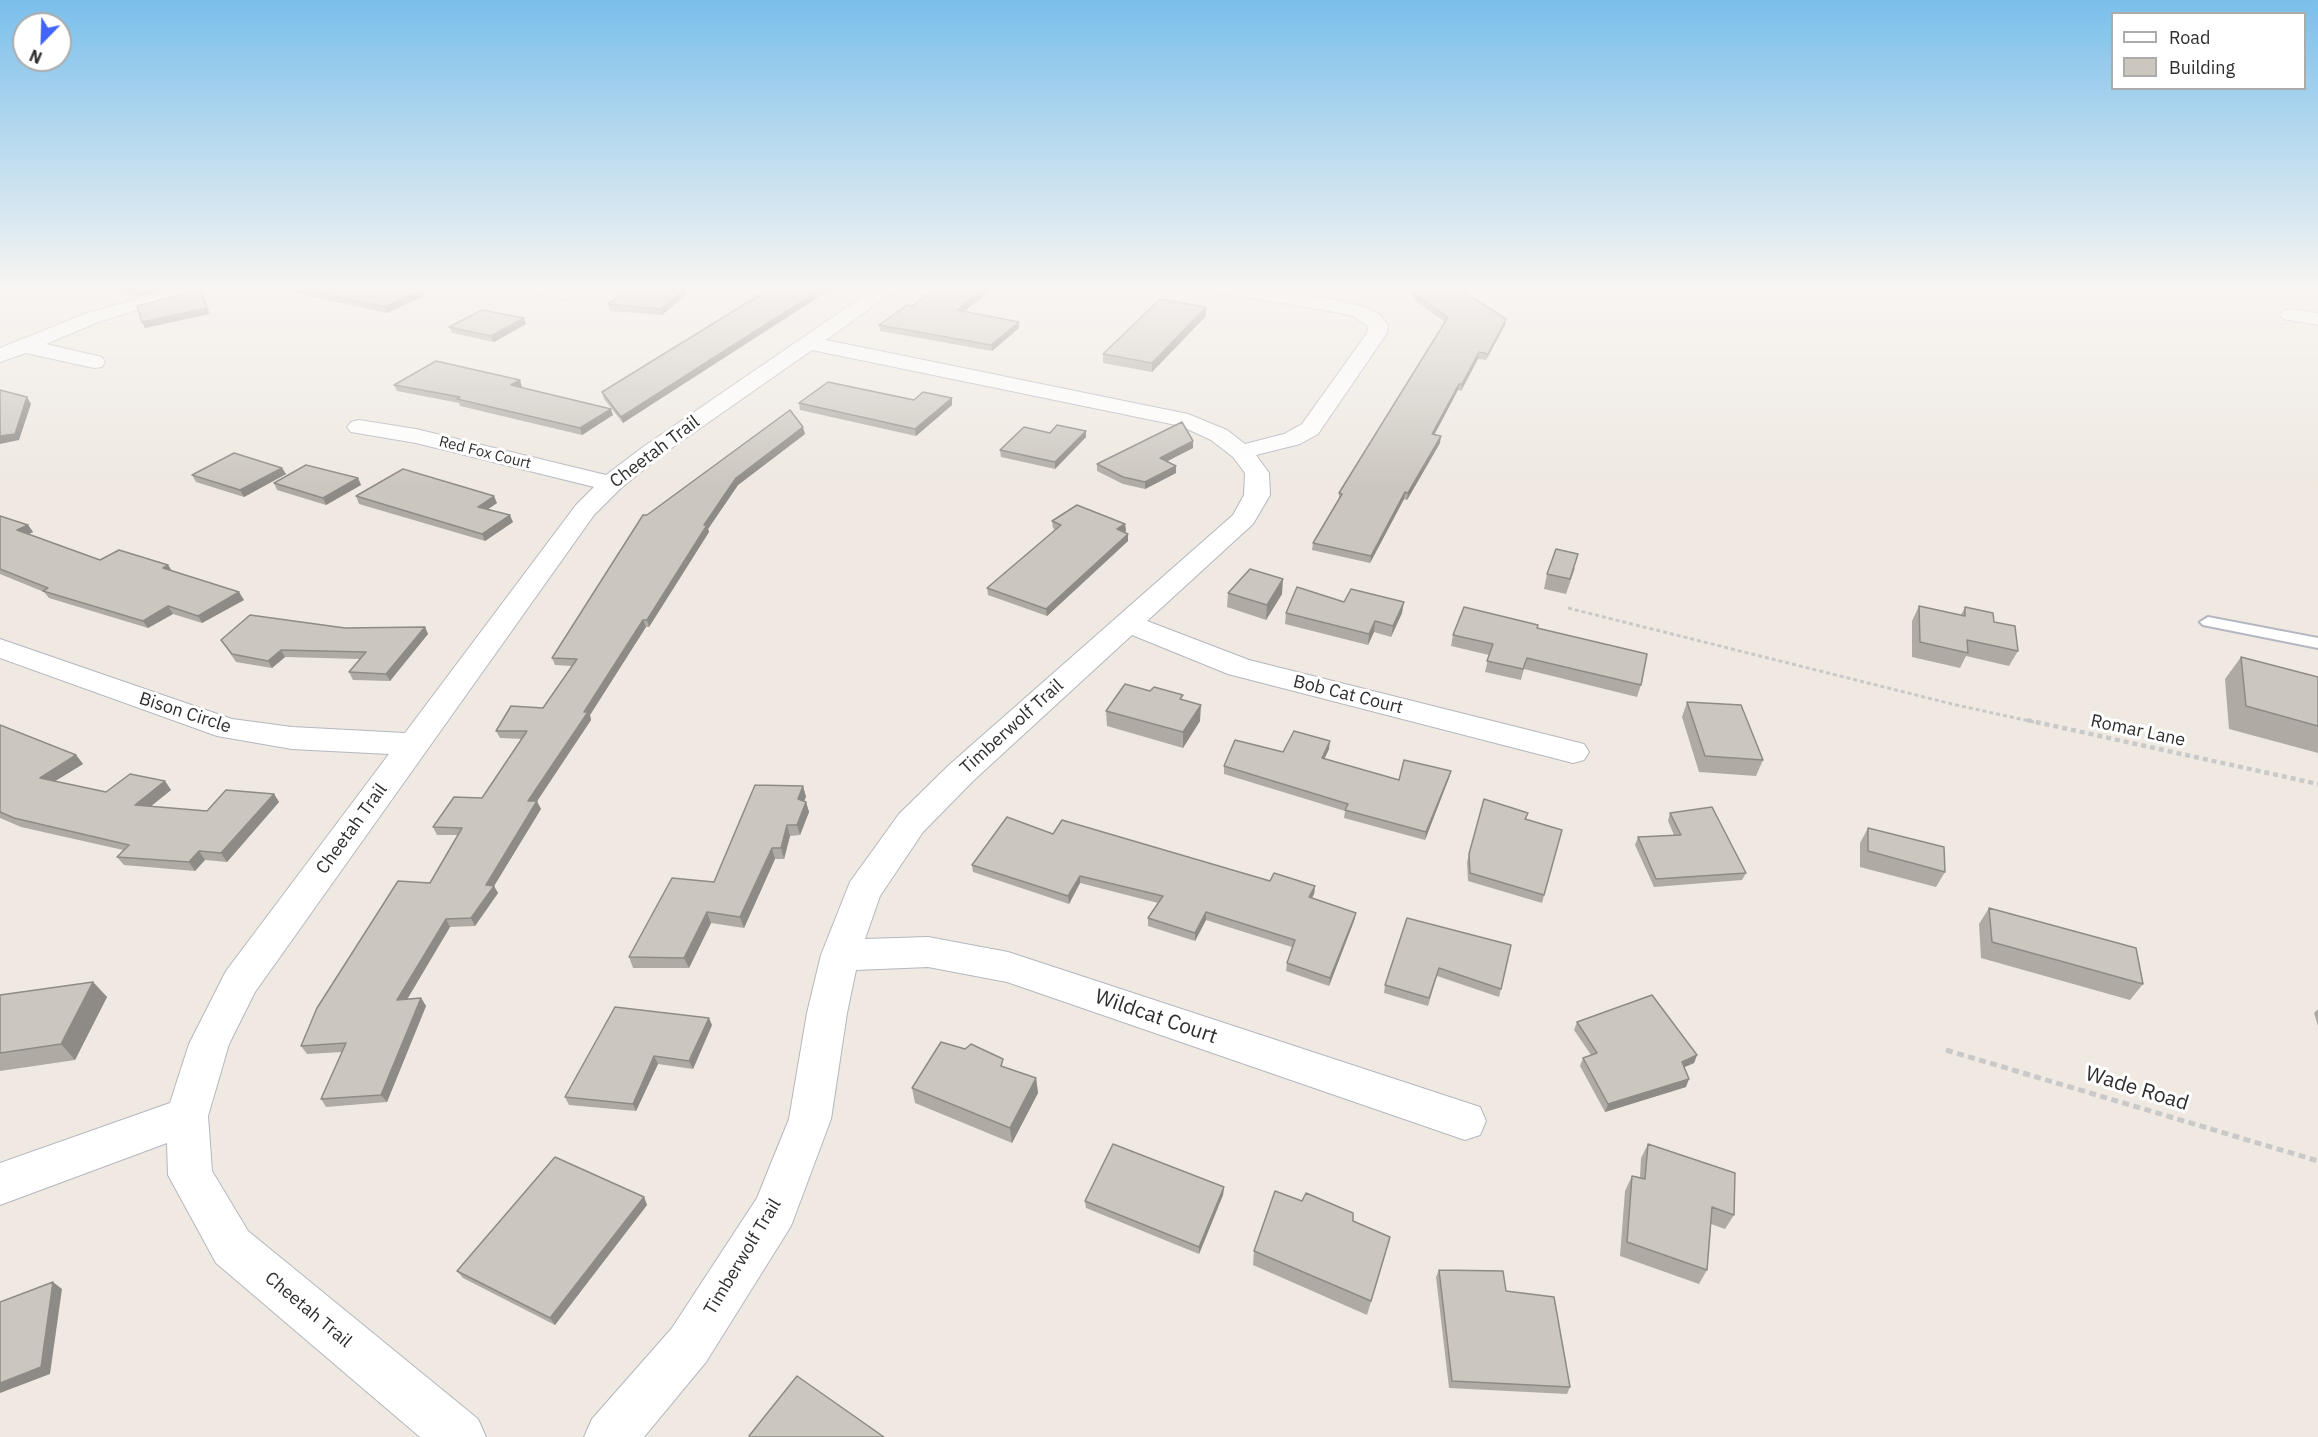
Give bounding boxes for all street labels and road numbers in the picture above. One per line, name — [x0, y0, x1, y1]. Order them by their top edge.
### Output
street label: Cheetah Trail — [606, 411, 704, 493]
street label: Red Fox Court — [437, 433, 533, 473]
street label: Bob Cat Court — [1291, 671, 1405, 719]
street label: Timberwolf Trail — [956, 675, 1068, 779]
street label: Bison Circle — [136, 688, 234, 738]
street label: Romar Lane — [2089, 710, 2187, 752]
street label: Cheetah Trail — [312, 780, 392, 878]
street label: Wildcat Court — [1091, 984, 1221, 1050]
street label: Wade Road — [2082, 1061, 2192, 1117]
street label: Timberwolf Trail — [700, 1195, 786, 1319]
street label: Cheetah Trail — [260, 1267, 356, 1353]

